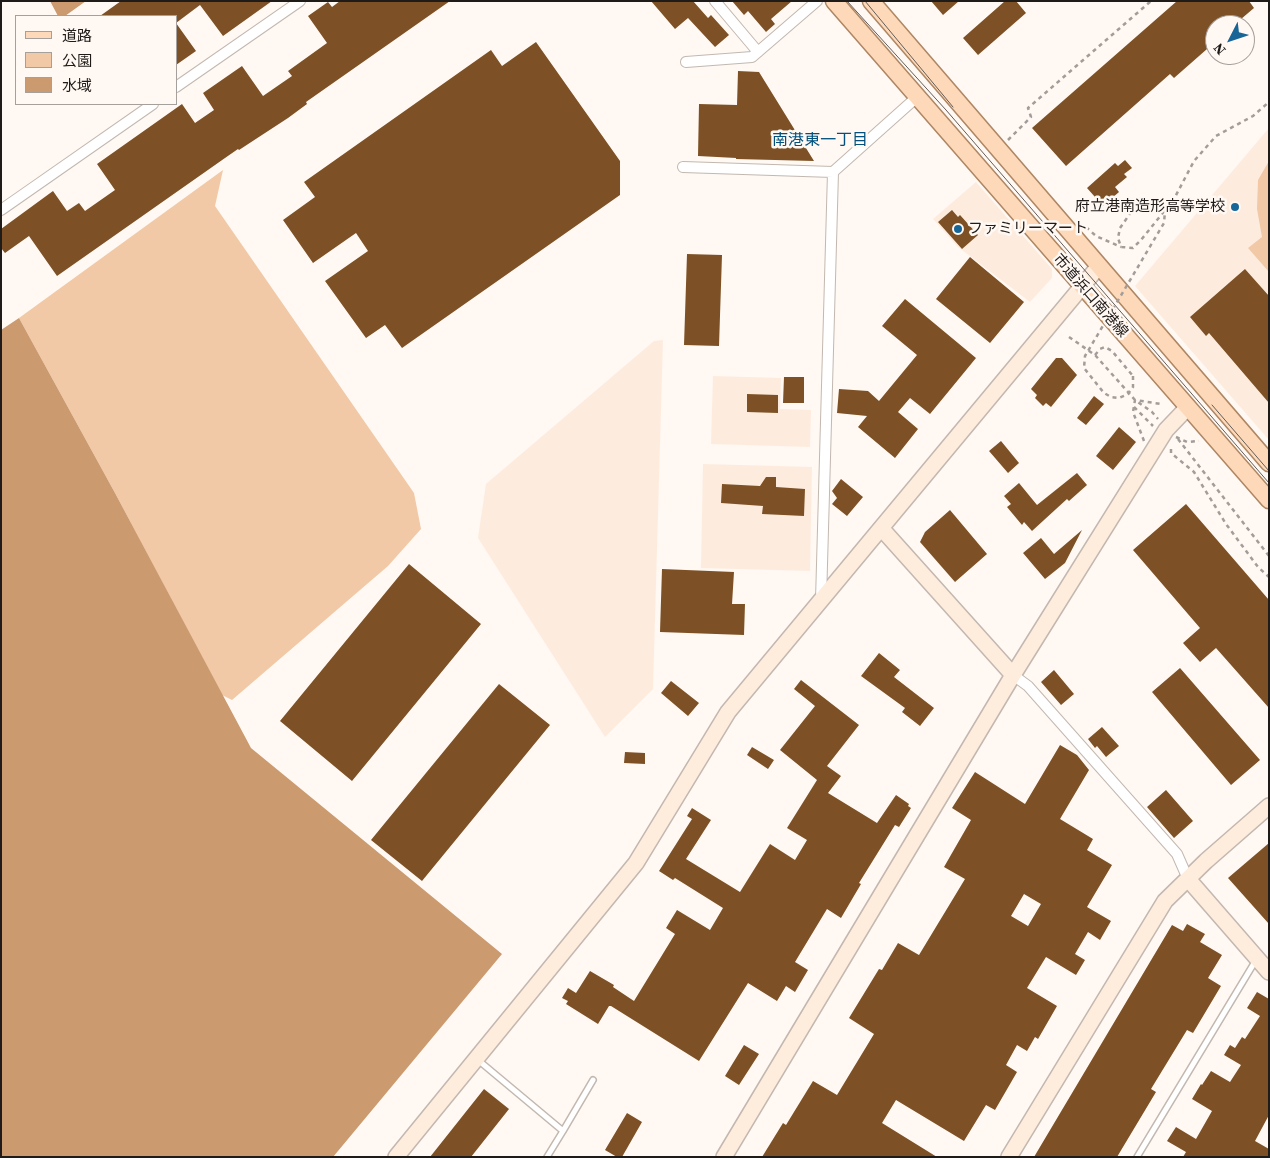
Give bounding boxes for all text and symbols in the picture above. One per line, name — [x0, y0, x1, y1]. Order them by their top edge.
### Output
legend — [15, 15, 178, 105]
north arrow — [1205, 15, 1255, 65]
text: 道路 — [62, 25, 92, 46]
text: N — [1209, 39, 1230, 60]
text: 公園 — [62, 50, 92, 71]
text: 水域 — [62, 75, 92, 96]
district label: 南港東一丁目 — [772, 131, 868, 151]
place label: 府立港南造形高等学校 — [1075, 198, 1225, 216]
marker: 府立港南造形高等学校 — [1229, 201, 1241, 213]
place label: ファミリーマート — [968, 220, 1088, 238]
marker: ファミリーマート — [952, 223, 964, 235]
street label: 市道浜口南港線 — [1049, 250, 1131, 342]

